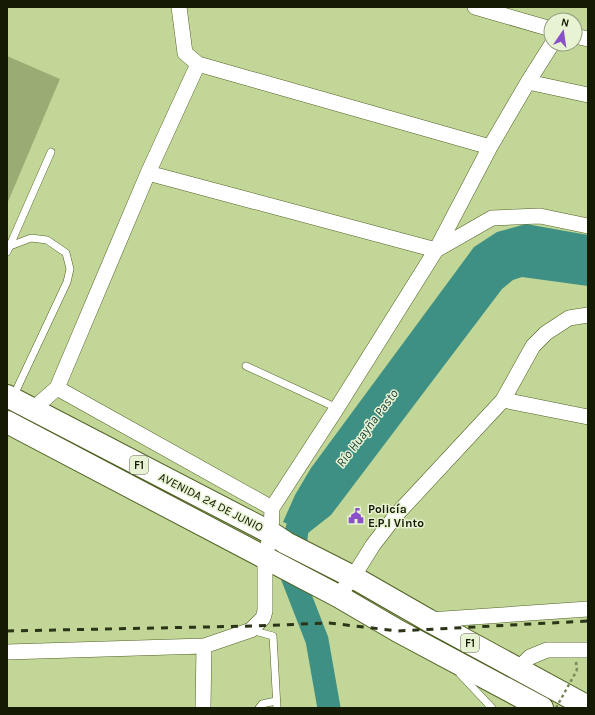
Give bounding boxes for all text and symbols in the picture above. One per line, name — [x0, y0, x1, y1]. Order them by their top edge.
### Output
north arrow — [543, 12, 583, 52]
text: N — [560, 16, 570, 30]
water label: Río Huayña Pasto — [333, 386, 401, 470]
road number: F1 — [130, 456, 148, 474]
street label: AVENIDA 24 DE JUNIO — [156, 470, 266, 535]
place label: Policía E.P.I Vinto — [368, 502, 424, 530]
public building icon: Policía E.P.I Vinto — [347, 507, 365, 525]
road number: F1 — [461, 634, 479, 652]

